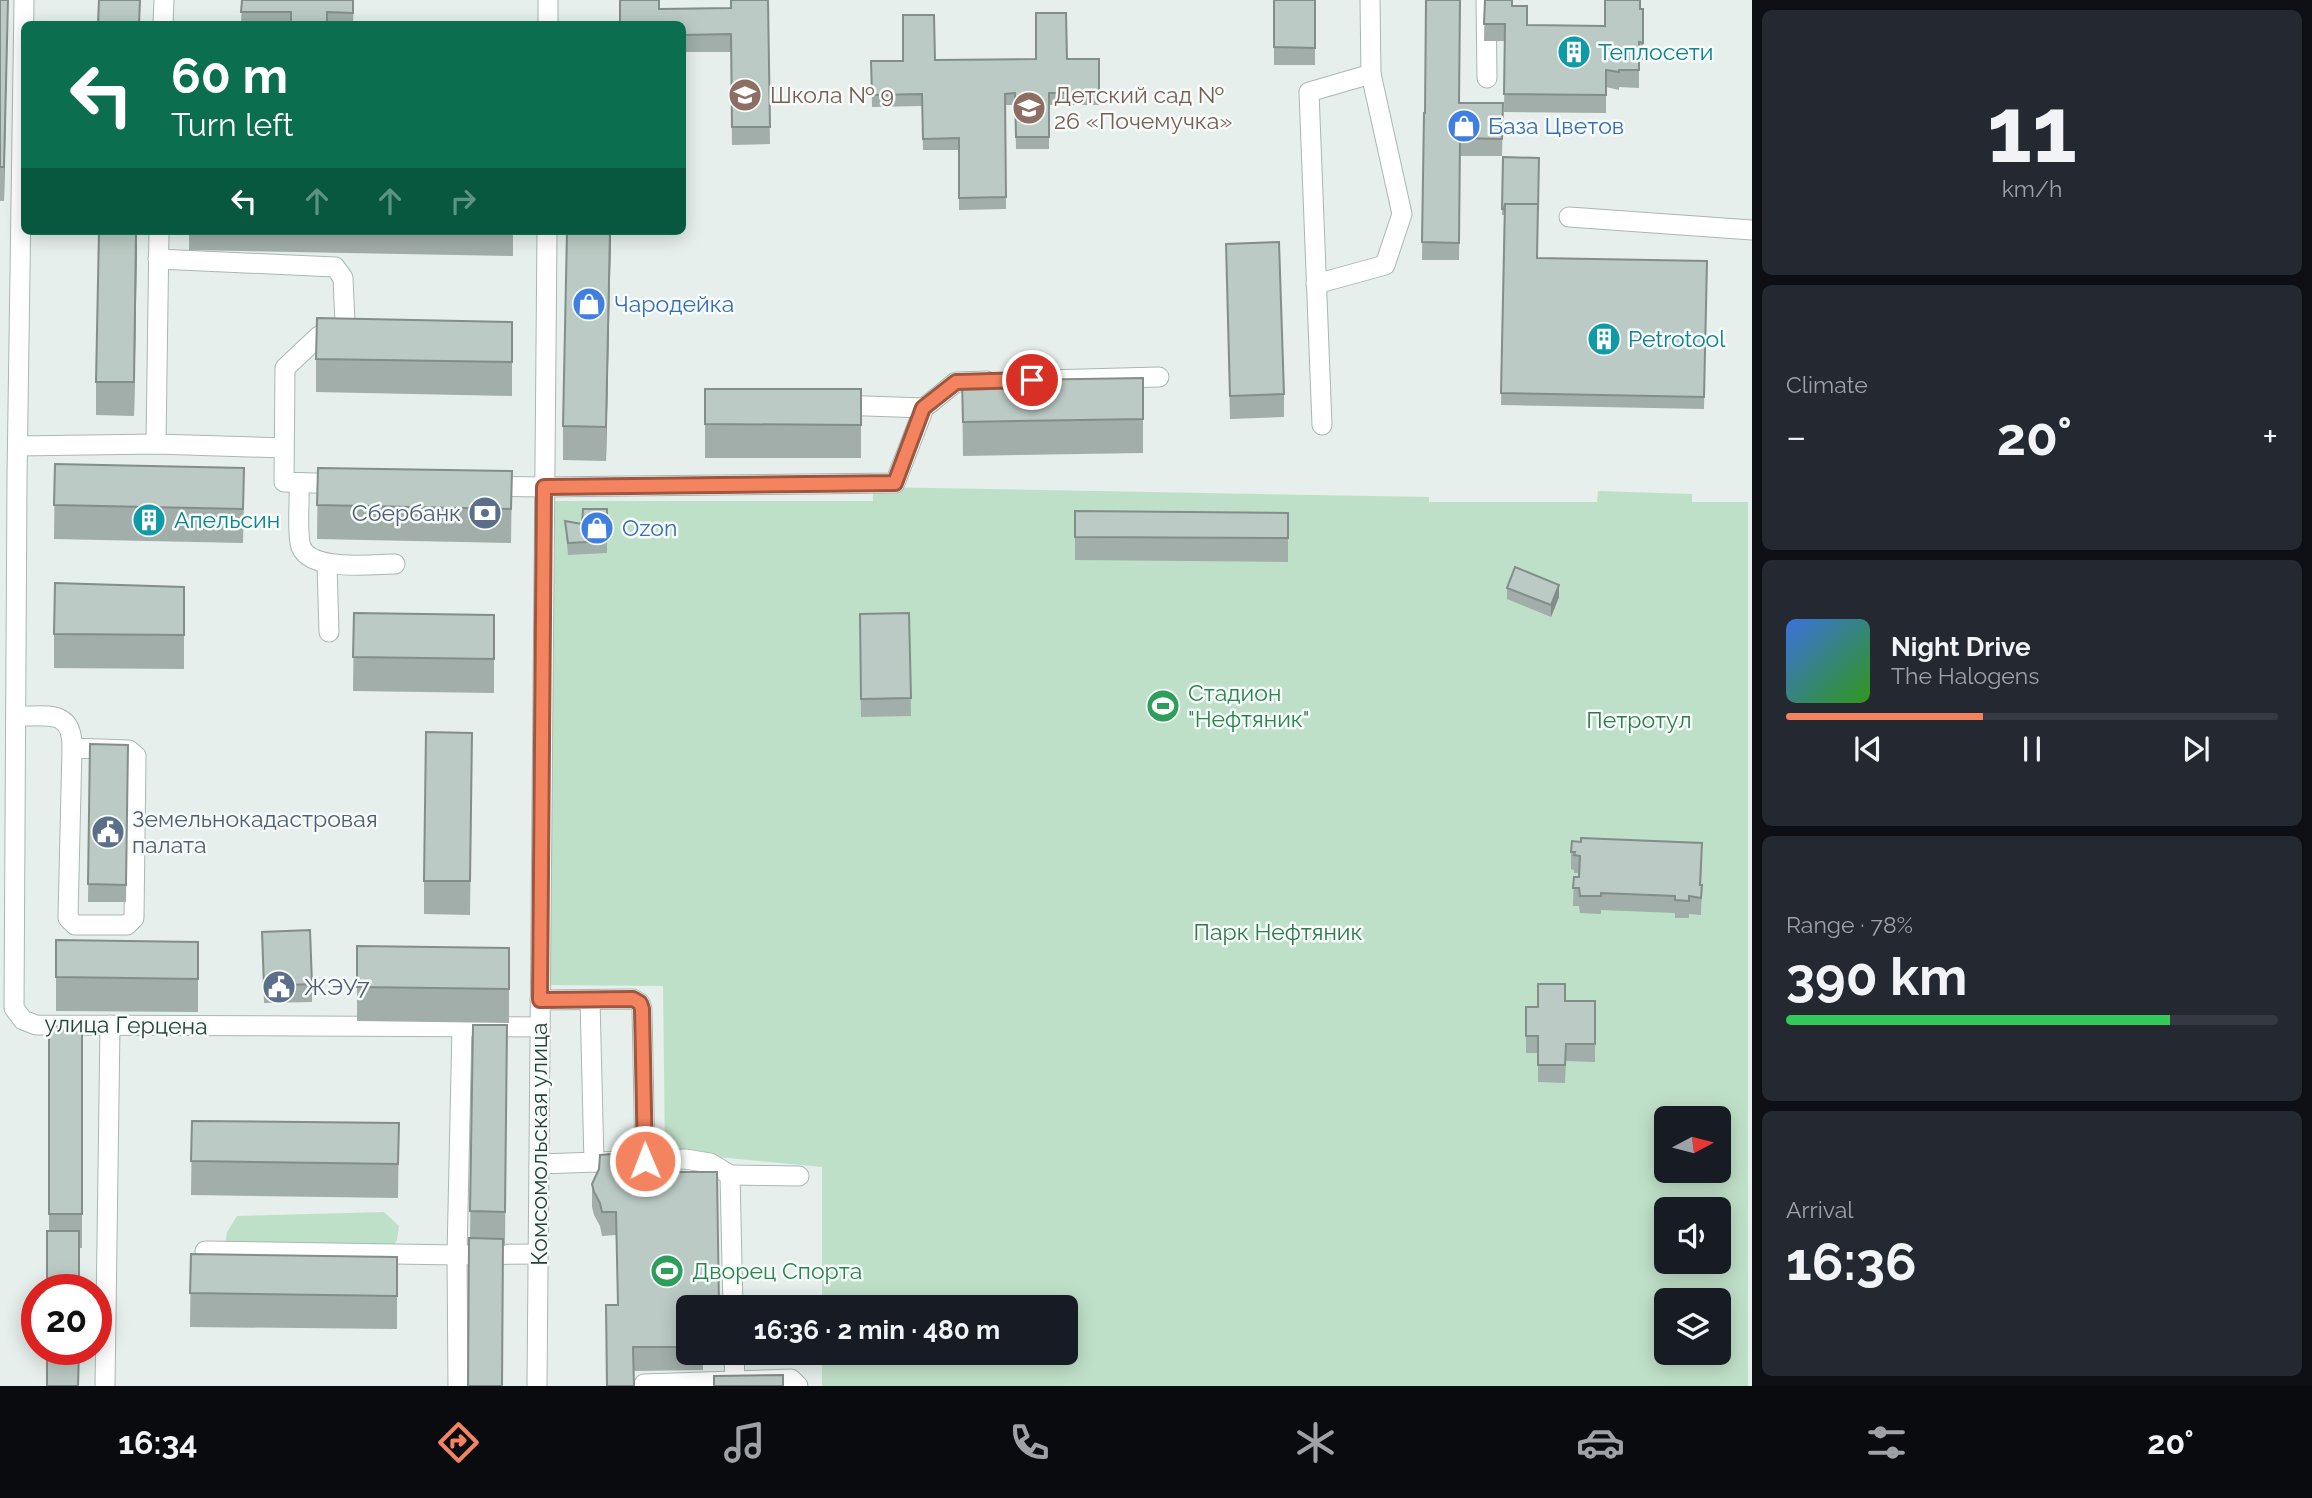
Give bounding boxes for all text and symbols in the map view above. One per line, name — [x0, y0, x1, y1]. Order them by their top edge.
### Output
building icon: Теплосети — [1555, 33, 1593, 71]
place label: Теплосети — [1598, 38, 1713, 65]
text: 60 m — [171, 47, 288, 104]
icon: left — [56, 49, 147, 140]
school or university icon: Школа № 9 — [726, 76, 764, 114]
text: 11 — [1987, 76, 2077, 183]
place label: Школа № 9 — [770, 81, 894, 108]
place label: Детский сад № 26 «Почемучка» — [1054, 81, 1232, 134]
school or university icon: Детский сад № 26 «Почемучка» — [1010, 89, 1048, 127]
text: Turn left — [171, 106, 293, 143]
shop icon: База Цветов — [1445, 107, 1483, 145]
place label: База Цветов — [1488, 112, 1624, 139]
text: km/h — [2002, 175, 2062, 202]
icon: left — [225, 182, 263, 220]
icon: ahead — [298, 182, 336, 220]
icon: ahead — [371, 182, 409, 220]
icon: right — [444, 182, 482, 220]
shop icon: Чародейка — [570, 285, 608, 323]
place label: Чародейка — [614, 290, 734, 317]
building icon: Petrotool — [1585, 320, 1623, 358]
place label: Petrotool — [1628, 325, 1726, 352]
pin — [1002, 350, 1062, 410]
icon: arrive — [1013, 361, 1051, 399]
text: Climate — [1786, 371, 1868, 398]
text: 20° — [1997, 406, 2072, 467]
text: − — [1786, 414, 1806, 459]
text: + — [2262, 414, 2278, 459]
bank icon: Сбербанк — [466, 494, 504, 532]
place label: Сбербанк — [352, 499, 461, 526]
building icon: Апельсин — [130, 501, 168, 539]
place label: Апельсин — [174, 506, 280, 533]
shop icon: Ozon — [578, 509, 616, 547]
place label: Ozon — [622, 514, 677, 541]
text: Night Drive — [1891, 632, 2030, 662]
text: The Halogens — [1891, 662, 2039, 689]
place label: Стадион "Нефтяник" — [1188, 679, 1309, 732]
sports icon: Стадион "Нефтяник" — [1144, 687, 1182, 725]
park label: Петротул — [1586, 706, 1692, 733]
icon: previous — [1849, 730, 1887, 768]
icon: pause — [2013, 730, 2051, 768]
icon: next — [2177, 730, 2215, 768]
place label: Земельнокадастровая палата — [132, 805, 378, 858]
public building icon: Земельнокадастровая палата — [89, 813, 127, 851]
text: Range · 78% — [1786, 911, 1913, 938]
park label: Парк Нефтяник — [1193, 918, 1363, 945]
text: 390 km — [1786, 946, 1967, 1007]
public building icon: ЖЭУ7 — [260, 968, 298, 1006]
place label: ЖЭУ7 — [304, 973, 370, 1000]
street label: улица Герцена — [44, 1010, 208, 1039]
street label: Комсомольская улица — [525, 1022, 552, 1266]
north arrow — [1654, 1106, 1731, 1183]
map controls — [1654, 1106, 1731, 1365]
position arrow — [608, 1124, 682, 1198]
text: Arrival — [1786, 1196, 1853, 1223]
button: sound — [1654, 1197, 1731, 1274]
text: 16:36 — [1786, 1231, 1917, 1292]
sports icon: Дворец Спорта — [648, 1252, 686, 1290]
place label: Дворец Спорта — [692, 1257, 862, 1284]
speed limit sign: 20 — [21, 1274, 112, 1365]
button: layers — [1654, 1288, 1731, 1365]
text: 16:36 · 2 min · 480 m — [754, 1315, 1000, 1345]
icon: directions — [434, 1418, 483, 1467]
icon: music — [720, 1418, 769, 1467]
icon: phone — [1005, 1418, 1054, 1467]
icon: climate — [1291, 1418, 1340, 1467]
icon: car — [1576, 1418, 1625, 1467]
icon: filters — [1862, 1418, 1911, 1467]
text: 16:34 — [118, 1424, 198, 1461]
text: 20° — [2147, 1424, 2194, 1461]

